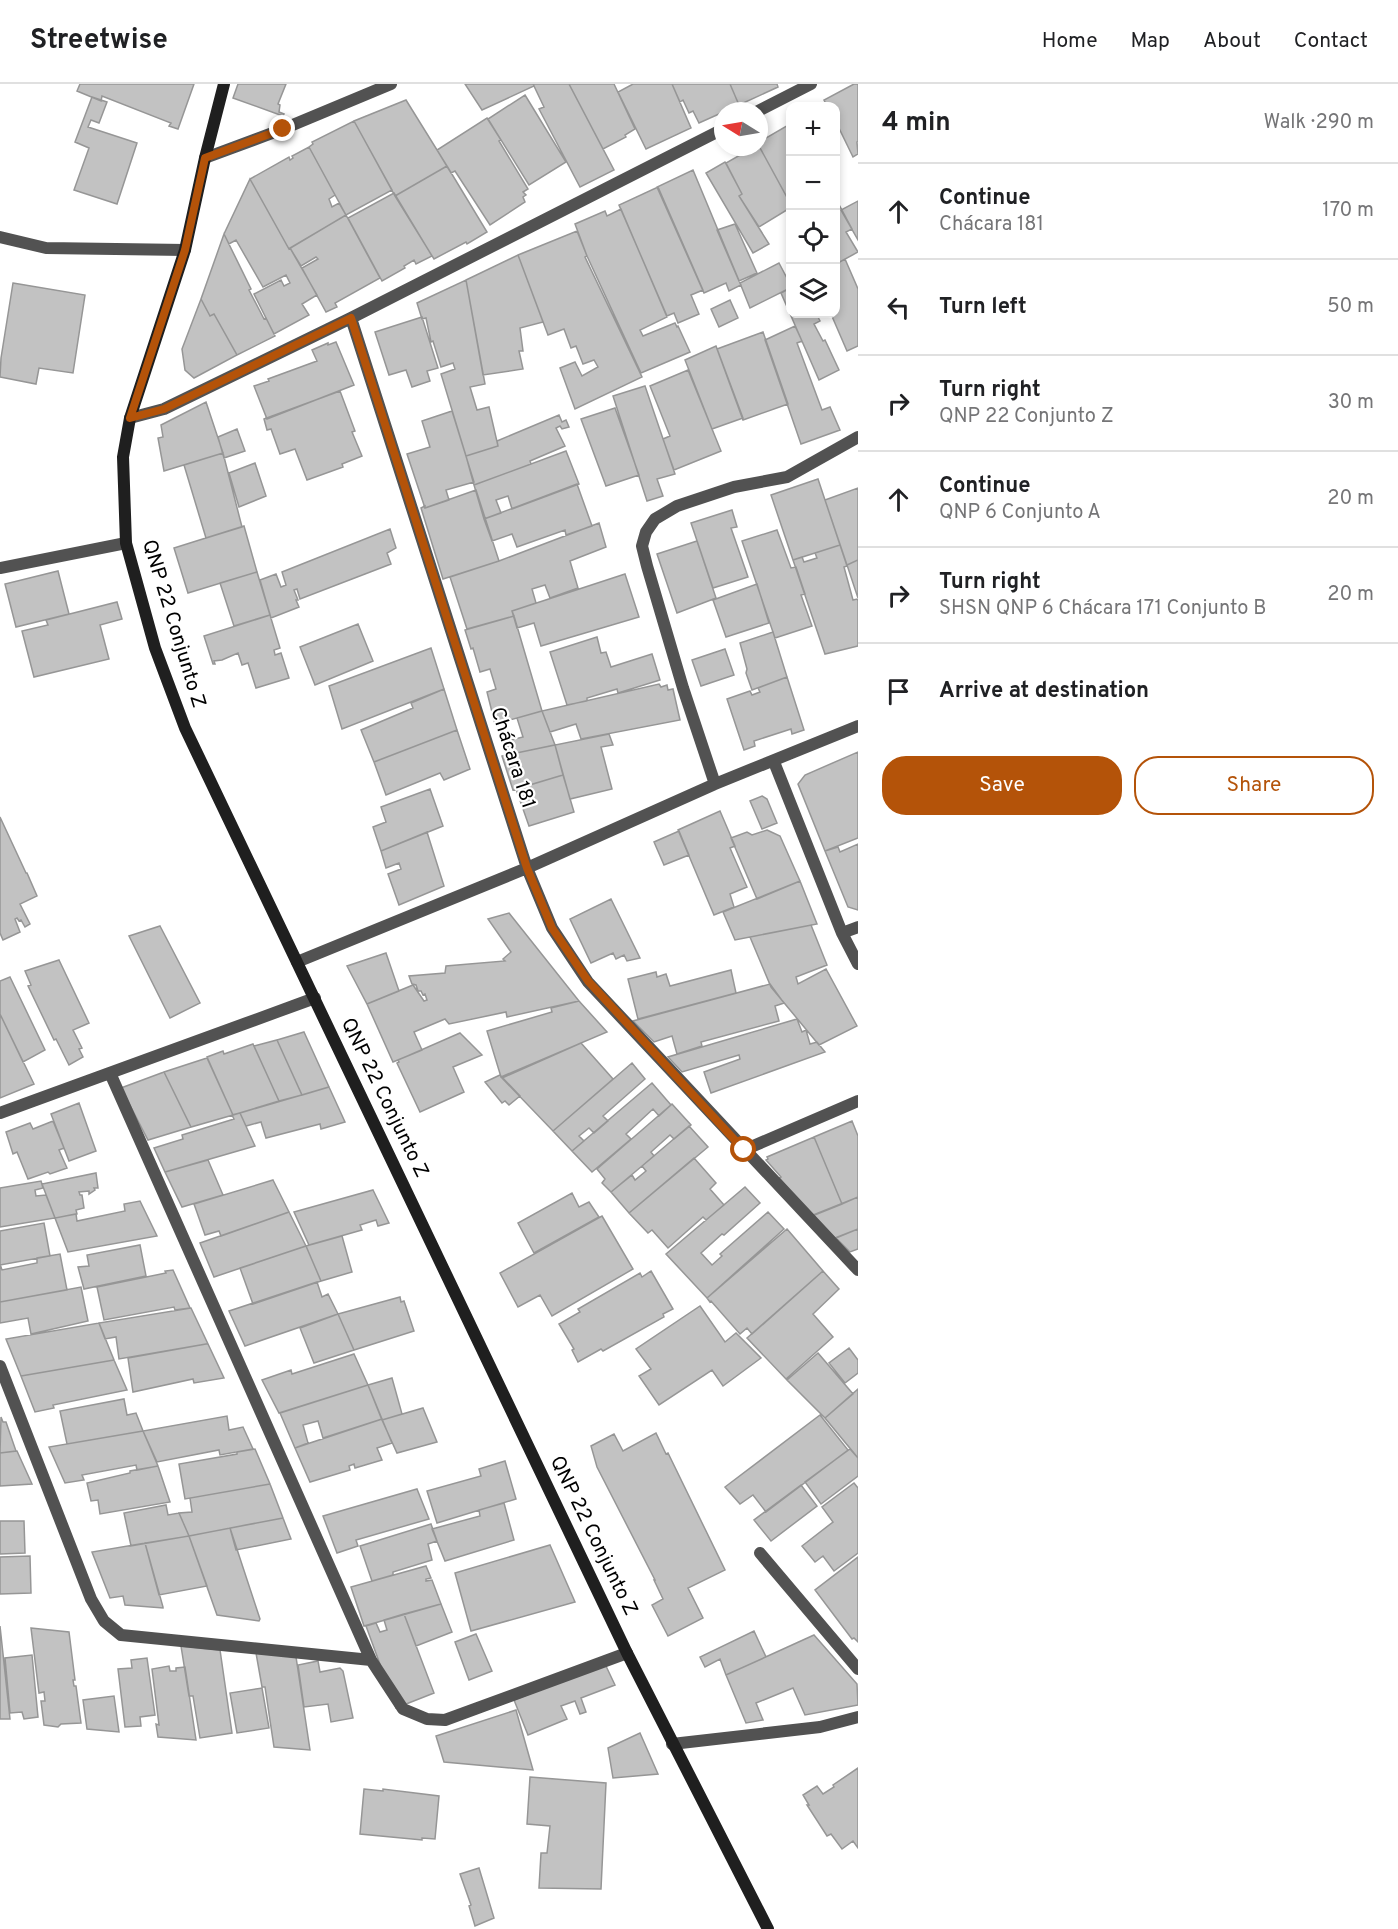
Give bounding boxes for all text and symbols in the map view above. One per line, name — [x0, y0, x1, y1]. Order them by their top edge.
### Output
text: Streetwise — [30, 23, 168, 59]
text: Home — [1042, 28, 1098, 55]
text: Map — [1131, 28, 1170, 55]
text: About — [1203, 28, 1261, 55]
text: Contact — [1294, 28, 1368, 55]
north arrow — [714, 102, 768, 156]
map controls — [786, 102, 840, 318]
button: + — [786, 102, 840, 156]
text: 4 min — [882, 107, 951, 140]
text: Walk · 290 m — [1263, 110, 1374, 136]
route end — [269, 115, 295, 141]
button: − — [786, 156, 840, 210]
text: Continue — [939, 185, 1030, 212]
icon: ahead — [882, 195, 915, 228]
text: 170 m — [1322, 198, 1374, 224]
button: locate — [786, 210, 840, 264]
text: Chácara 181 — [939, 212, 1044, 238]
button: layers — [786, 264, 840, 318]
icon: left — [882, 291, 915, 324]
text: Turn left — [939, 294, 1027, 321]
text: 50 m — [1327, 294, 1374, 320]
text: Turn right — [939, 377, 1041, 404]
icon: right — [882, 387, 915, 420]
text: 30 m — [1328, 390, 1374, 416]
text: QNP 22 Conjunto Z — [939, 404, 1114, 430]
text: Continue — [939, 473, 1030, 500]
icon: ahead — [882, 483, 915, 516]
text: 20 m — [1327, 486, 1374, 512]
text: QNP 6 Conjunto A — [939, 500, 1101, 526]
street label: QNP 22 Conjunto Z — [135, 537, 211, 711]
text: Turn right — [939, 569, 1041, 596]
icon: right — [882, 579, 915, 612]
text: 20 m — [1327, 582, 1374, 608]
text: SHSN QNP 6 Chácara 171 Conjunto B — [939, 596, 1266, 622]
icon: arrive — [882, 675, 915, 708]
text: Arrive at destination — [939, 678, 1149, 705]
street label: Chácara 181 — [483, 704, 541, 812]
button: Save — [882, 756, 1122, 815]
button: Share — [1134, 756, 1374, 815]
street label: QNP 22 Conjunto Z — [334, 1014, 434, 1182]
route start — [730, 1136, 756, 1162]
street label: QNP 22 Conjunto Z — [543, 1452, 643, 1620]

